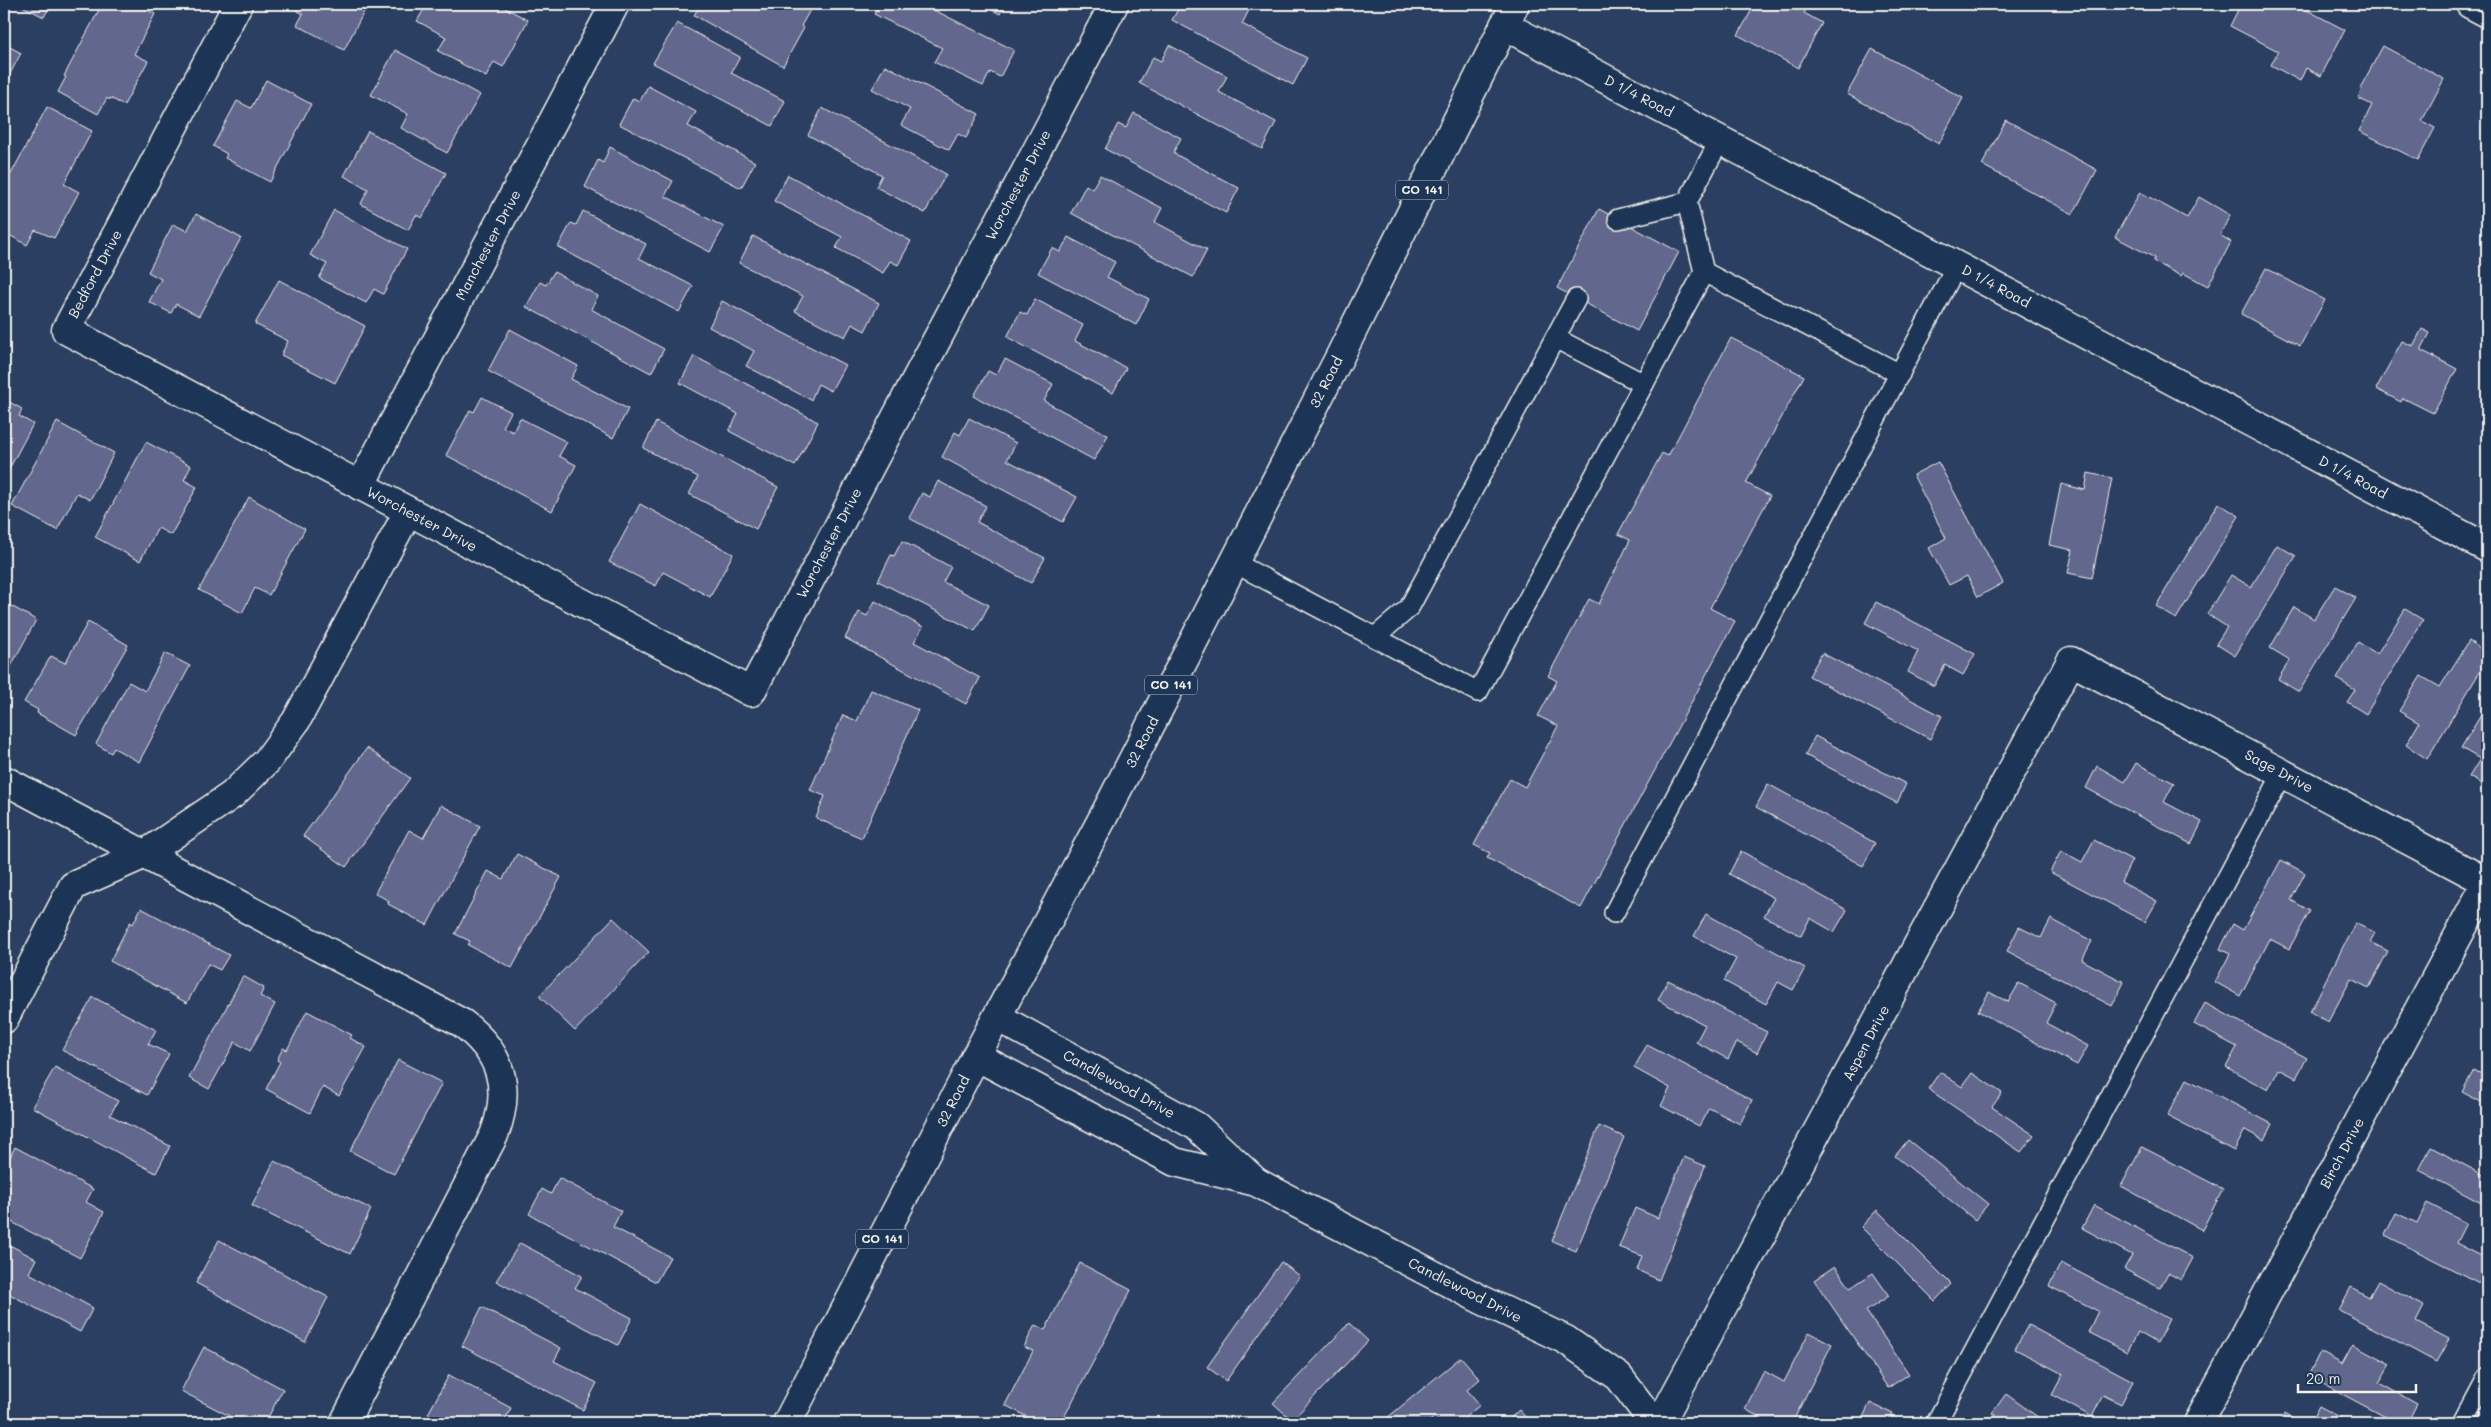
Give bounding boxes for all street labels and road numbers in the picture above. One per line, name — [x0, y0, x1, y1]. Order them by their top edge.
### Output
street label: D 1/4 Road — [1601, 70, 1677, 121]
street label: Worchester Drive — [980, 126, 1055, 243]
road number: CO 141 — [1396, 180, 1448, 200]
street label: Manchester Drive — [450, 186, 525, 303]
street label: Bedford Drive — [63, 226, 126, 321]
street label: D 1/4 Road — [1959, 259, 2034, 312]
street label: 32 Road — [1305, 353, 1347, 411]
street label: D 1/4 Road — [2316, 450, 2391, 503]
street label: Worchester Drive — [364, 481, 481, 556]
street label: Worchester Drive — [791, 484, 866, 601]
road number: CO 141 — [1145, 676, 1197, 694]
street label: 32 Road — [1121, 713, 1163, 771]
street label: Sage Drive — [2242, 745, 2317, 797]
street label: Aspen Drive — [1838, 1002, 1893, 1084]
street label: Candlewood Drive — [1060, 1045, 1179, 1122]
street label: 32 Road — [932, 1072, 974, 1130]
street label: Birch Drive — [2315, 1114, 2368, 1191]
road number: CO 141 — [856, 1230, 908, 1248]
street label: Candlewood Drive — [1405, 1253, 1525, 1326]

